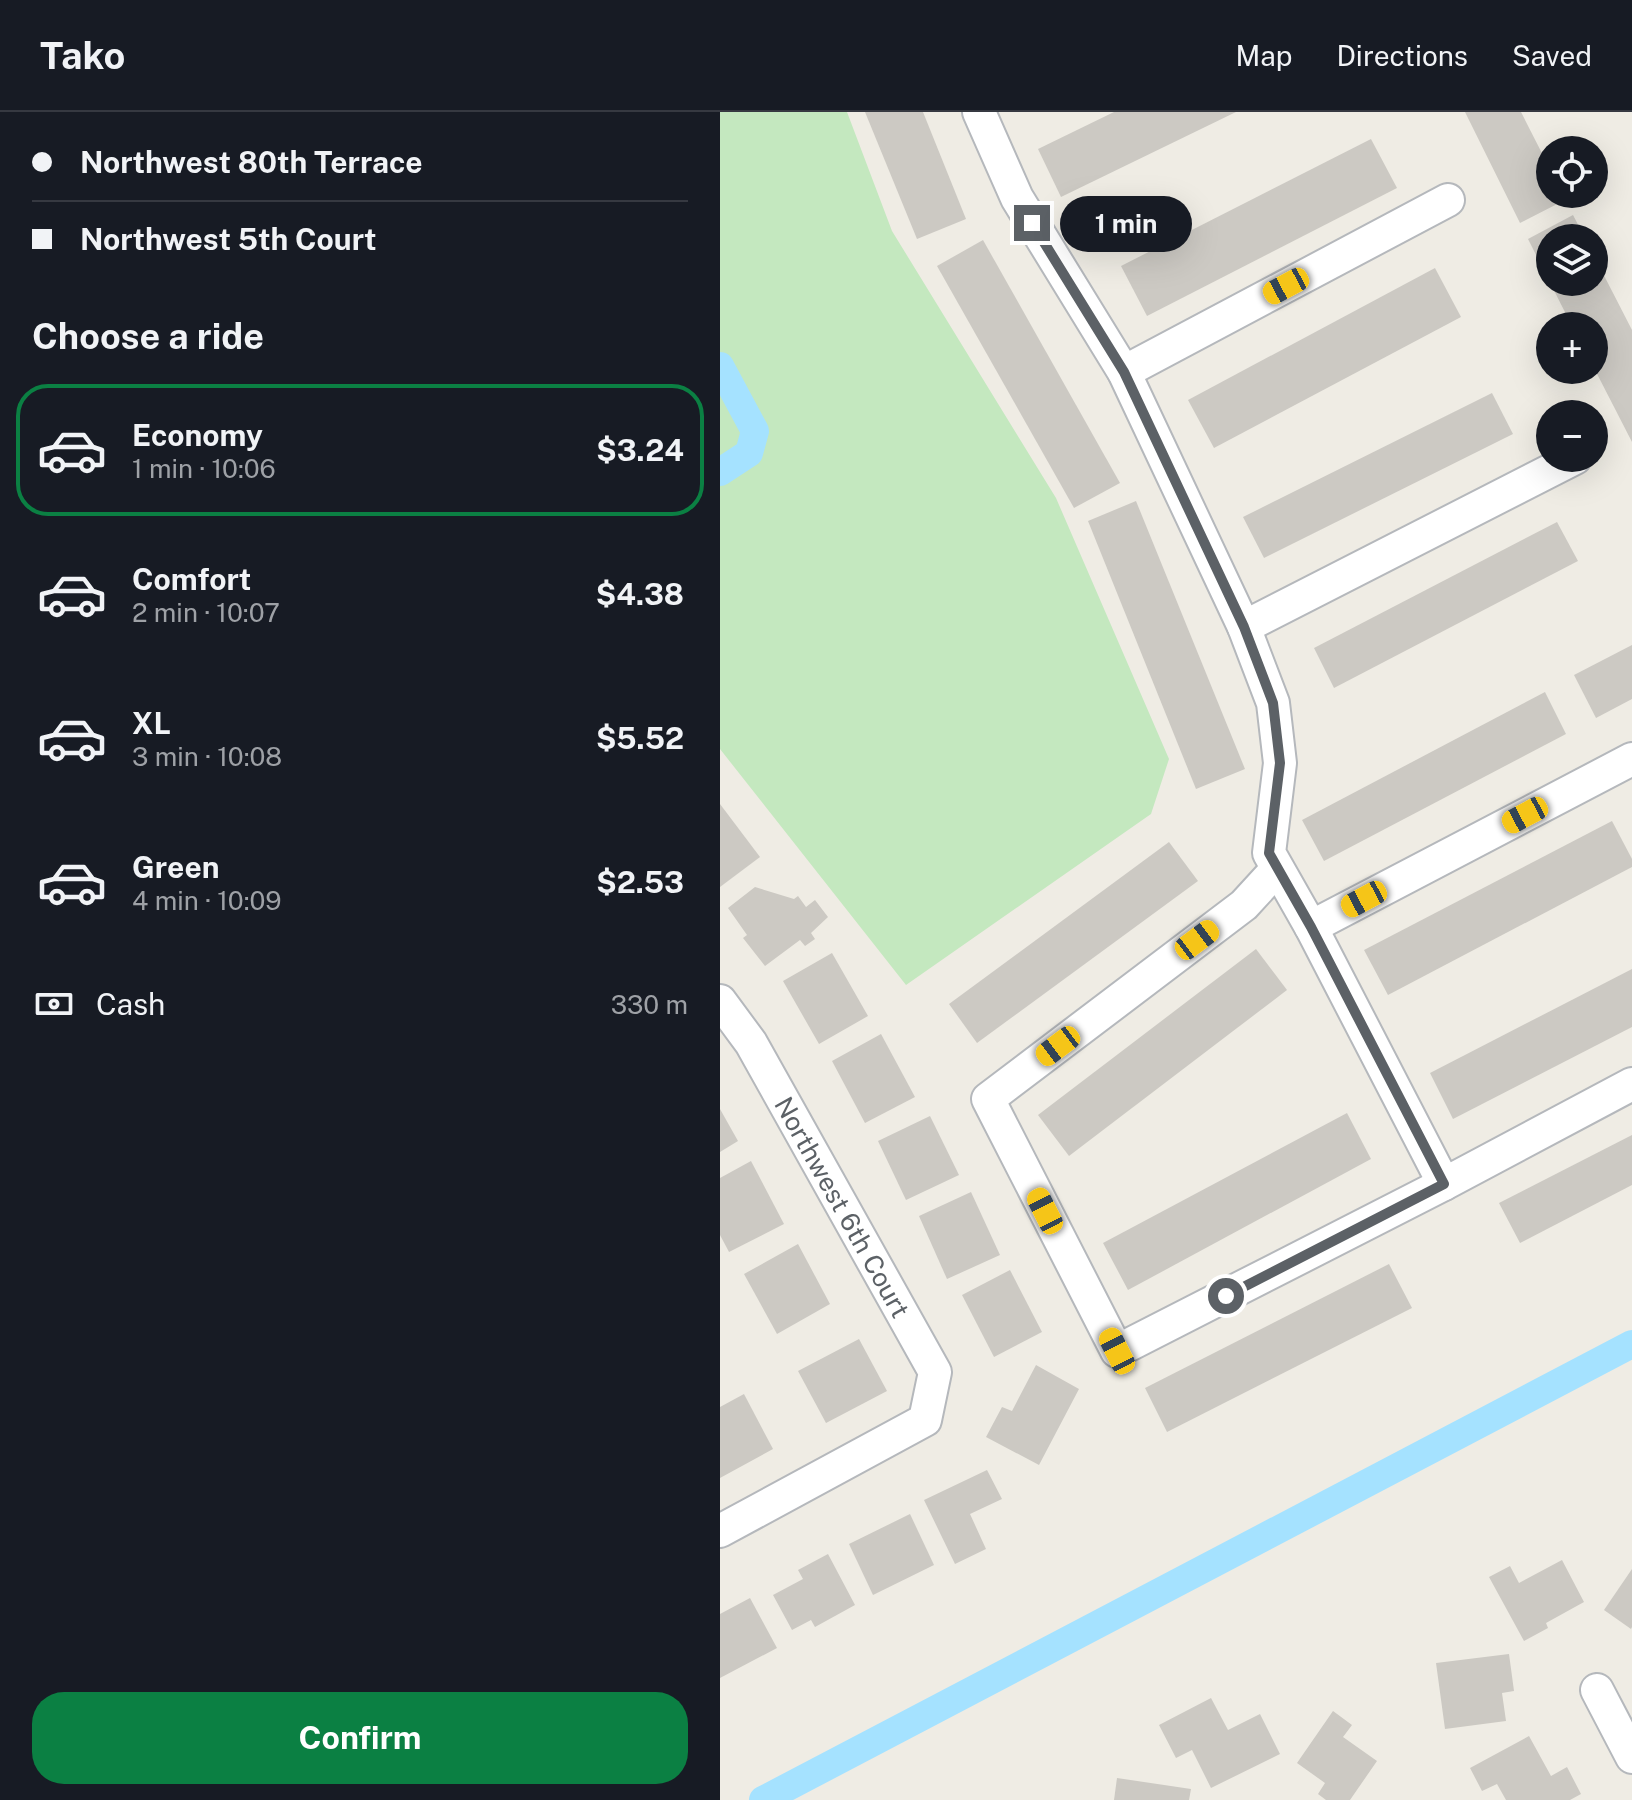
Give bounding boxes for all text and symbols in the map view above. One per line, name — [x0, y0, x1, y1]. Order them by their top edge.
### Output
text: Tako — [40, 33, 126, 78]
text: Map — [1236, 39, 1292, 72]
text: Directions — [1336, 39, 1468, 72]
text: Saved — [1512, 39, 1592, 72]
map controls — [1536, 136, 1608, 472]
button: locate — [1536, 136, 1608, 208]
text: Northwest 80th Terrace — [80, 144, 423, 180]
callout: 1 min — [1060, 195, 1192, 251]
route end — [1014, 205, 1050, 241]
text: 1 min — [1095, 208, 1157, 239]
text: Northwest 5th Court — [80, 221, 376, 257]
button: layers — [1536, 224, 1608, 296]
car — [1259, 264, 1313, 308]
button: + — [1536, 312, 1608, 384]
text: Choose a ride — [32, 315, 264, 357]
button: − — [1536, 400, 1608, 472]
icon: car — [36, 414, 108, 486]
text: Economy — [132, 417, 263, 453]
text: $3.24 — [596, 432, 684, 468]
text: 1 min · 10:06 — [132, 453, 276, 484]
icon: car — [36, 558, 108, 630]
text: Comfort — [132, 561, 251, 597]
text: $4.38 — [596, 576, 684, 612]
text: 2 min · 10:07 — [132, 597, 280, 628]
icon: car — [36, 702, 108, 774]
text: XL — [132, 705, 171, 741]
text: $5.52 — [596, 720, 684, 756]
text: 3 min · 10:08 — [132, 741, 282, 772]
car — [1498, 793, 1552, 837]
icon: car — [36, 846, 108, 918]
text: Green — [132, 849, 219, 885]
text: $2.53 — [596, 864, 684, 900]
car — [1337, 877, 1391, 921]
text: 4 min · 10:09 — [132, 885, 282, 916]
car — [1171, 916, 1223, 964]
icon: cash — [32, 982, 76, 1026]
text: Cash — [96, 986, 165, 1022]
text: 330 m — [611, 989, 688, 1020]
car — [1032, 1022, 1084, 1070]
street label: Northwest 6th Court — [769, 1091, 917, 1323]
car — [1023, 1184, 1067, 1238]
route start — [1208, 1278, 1244, 1314]
car — [1095, 1324, 1139, 1378]
button: Confirm — [32, 1692, 688, 1784]

